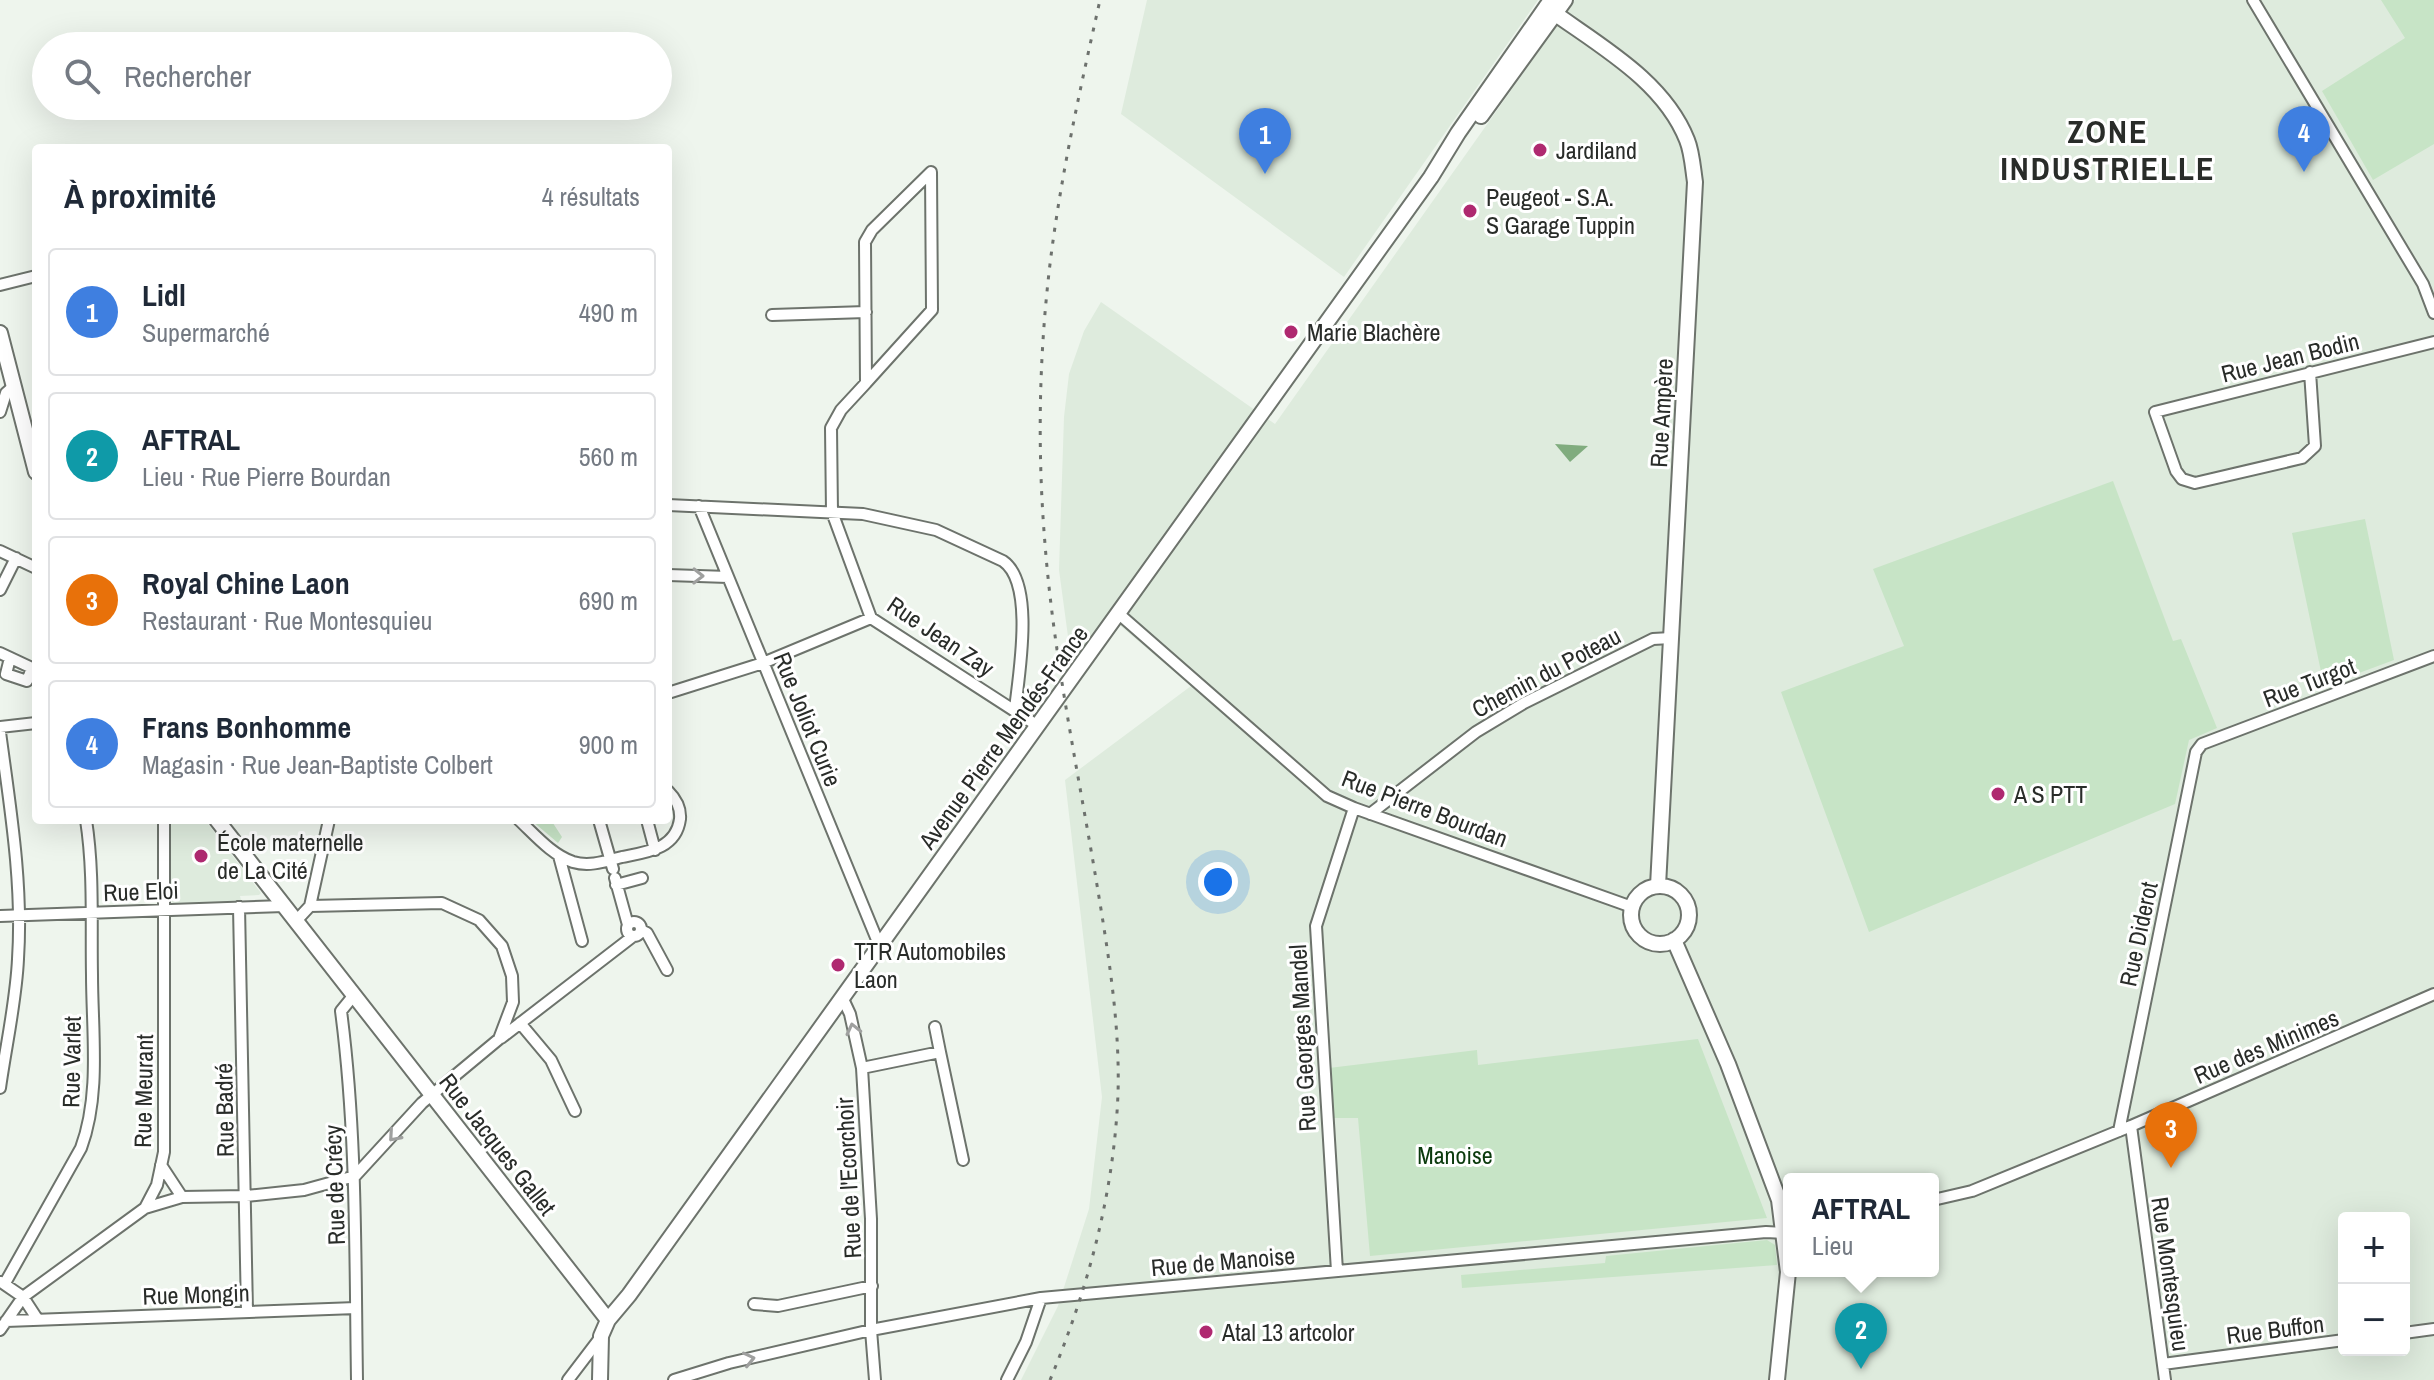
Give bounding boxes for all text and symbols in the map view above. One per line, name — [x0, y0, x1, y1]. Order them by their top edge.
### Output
search box — [32, 32, 672, 120]
icon: search — [60, 54, 104, 98]
text: Rechercher — [124, 56, 251, 96]
pin: 4 — [2278, 106, 2330, 172]
pin: 1 — [1239, 108, 1291, 174]
district label: ZONE INDUSTRIELLE — [2001, 110, 2215, 190]
place label: Jardiland — [1556, 134, 1637, 166]
marker: Jardiland — [1531, 141, 1549, 159]
text: À proximité — [64, 173, 216, 219]
text: 4 résultats — [542, 179, 640, 214]
place label: Peugeot - S.A. S Garage Tuppin — [1486, 181, 1635, 241]
marker: Peugeot - S.A. S Garage Tuppin — [1461, 202, 1479, 220]
text: Lidl — [142, 275, 186, 315]
text: 1 — [86, 295, 98, 330]
text: 490 m — [579, 295, 638, 330]
text: Supermarché — [142, 315, 270, 350]
place label: Marie Blachère — [1307, 316, 1440, 348]
marker: Marie Blachère — [1282, 323, 1300, 341]
street label: Rue Jean Bodin — [2218, 324, 2362, 390]
street label: Rue Ampère — [1642, 358, 1680, 468]
text: AFTRAL — [142, 419, 240, 459]
text: 2 — [86, 439, 98, 474]
text: 560 m — [579, 439, 638, 474]
text: Lieu · Rue Pierre Bourdan — [142, 459, 391, 494]
text: Royal Chine Laon — [142, 563, 350, 603]
one-way arrow — [692, 568, 705, 585]
text: 3 — [86, 583, 98, 618]
text: 690 m — [579, 583, 638, 618]
street label: Rue Jean Zay — [881, 588, 1001, 684]
text: Restaurant · Rue Montesquieu — [142, 603, 432, 638]
street label: Avenue Pierre Mendés-France — [910, 619, 1095, 856]
street label: Chemin du Poteau — [1466, 619, 1626, 725]
street label: Rue Joliot Curie — [767, 647, 849, 791]
street label: Rue Turgot — [2258, 650, 2360, 714]
text: Frans Bonhomme — [142, 707, 351, 747]
text: 4 — [86, 727, 98, 762]
text: 900 m — [579, 727, 638, 762]
text: Magasin · Rue Jean-Baptiste Colbert — [142, 747, 493, 782]
street label: Rue Pierre Bourdan — [1338, 762, 1512, 854]
place label: A S PTT — [2013, 778, 2087, 810]
marker: A S PTT — [1989, 785, 2007, 803]
place label: École maternelle de La Cité — [217, 826, 364, 886]
marker: École maternelle de La Cité — [192, 847, 210, 865]
your location — [1198, 862, 1238, 902]
street label: Rue Eloi — [103, 874, 179, 908]
street label: Rue Diderot — [2111, 878, 2165, 989]
place label: TTR Automobiles Laon — [854, 935, 1006, 995]
street label: Rue Georges Mandel — [1281, 944, 1323, 1132]
marker: TTR Automobiles Laon — [829, 956, 847, 974]
street label: Rue des Minimes — [2189, 1001, 2343, 1091]
street label: Rue Varlet — [54, 1015, 88, 1108]
one-way arrow — [846, 1023, 863, 1037]
street label: Rue Meurant — [126, 1033, 160, 1148]
street label: Rue Badré — [207, 1063, 241, 1157]
street label: Rue Jacques Gallet — [433, 1066, 564, 1222]
street label: Rue de l'Ecorchoir — [828, 1096, 868, 1259]
pin: 3 — [2145, 1102, 2197, 1168]
street label: Rue de Crécy — [316, 1124, 352, 1246]
one-way arrow — [389, 1126, 403, 1141]
park label: Manoise — [1417, 1139, 1493, 1171]
popup — [1783, 1173, 1939, 1277]
text: AFTRAL — [1812, 1188, 1910, 1228]
street label: Rue Montesquieu — [2144, 1195, 2198, 1353]
map controls — [2338, 1212, 2410, 1356]
button: + — [2338, 1212, 2410, 1284]
text: Lieu — [1812, 1228, 1853, 1263]
street label: Rue de Manoise — [1150, 1239, 1296, 1283]
street label: Rue Mongin — [142, 1276, 250, 1312]
button: − — [2338, 1284, 2410, 1356]
pin: 2 — [1835, 1303, 1887, 1369]
street label: Rue Buffon — [2224, 1307, 2326, 1351]
place label: Atal 13 artcolor — [1221, 1316, 1355, 1348]
marker: Atal 13 artcolor — [1197, 1323, 1215, 1341]
one-way arrow — [741, 1351, 755, 1368]

